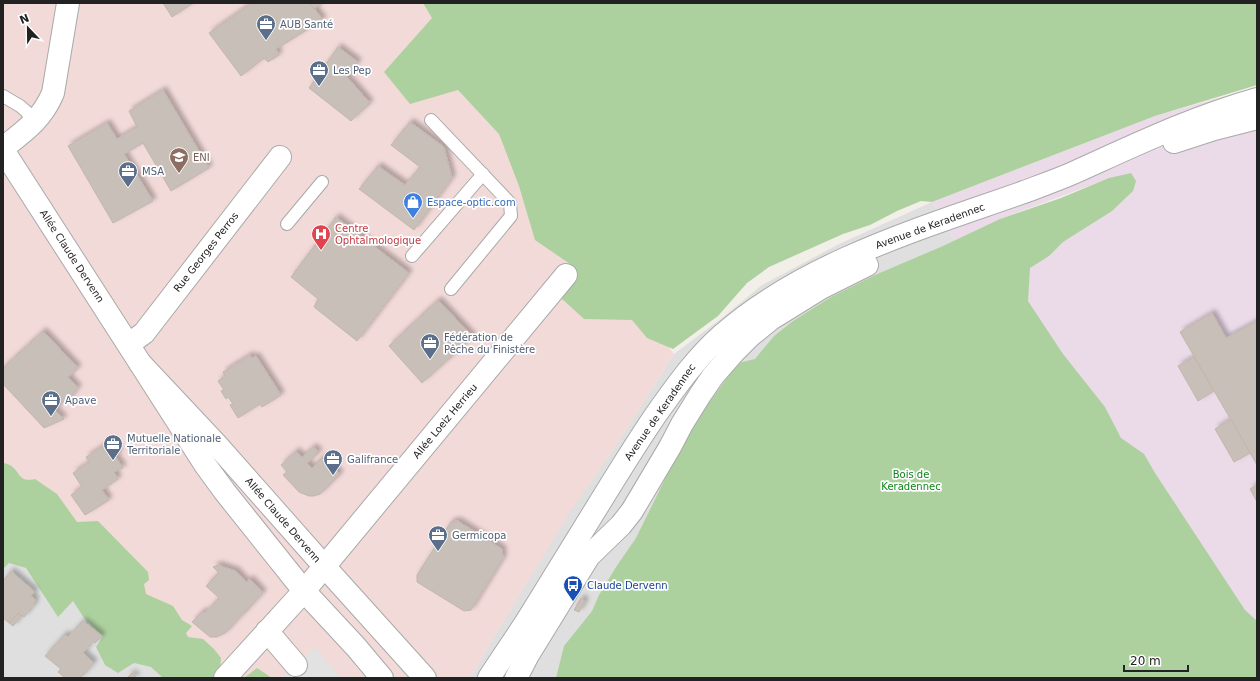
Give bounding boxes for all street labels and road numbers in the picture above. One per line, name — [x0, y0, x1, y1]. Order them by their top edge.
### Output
street label: Avenue de Keradennec — [874, 201, 986, 251]
street label: Allée Claude Dervenn — [38, 208, 106, 304]
street label: Rue Georges Perros — [171, 210, 241, 294]
street label: Avenue de Keradennec — [622, 362, 698, 462]
street label: Allée Loeiz Herrieu — [411, 382, 479, 460]
street label: Allée Claude Dervenn — [243, 475, 323, 565]

